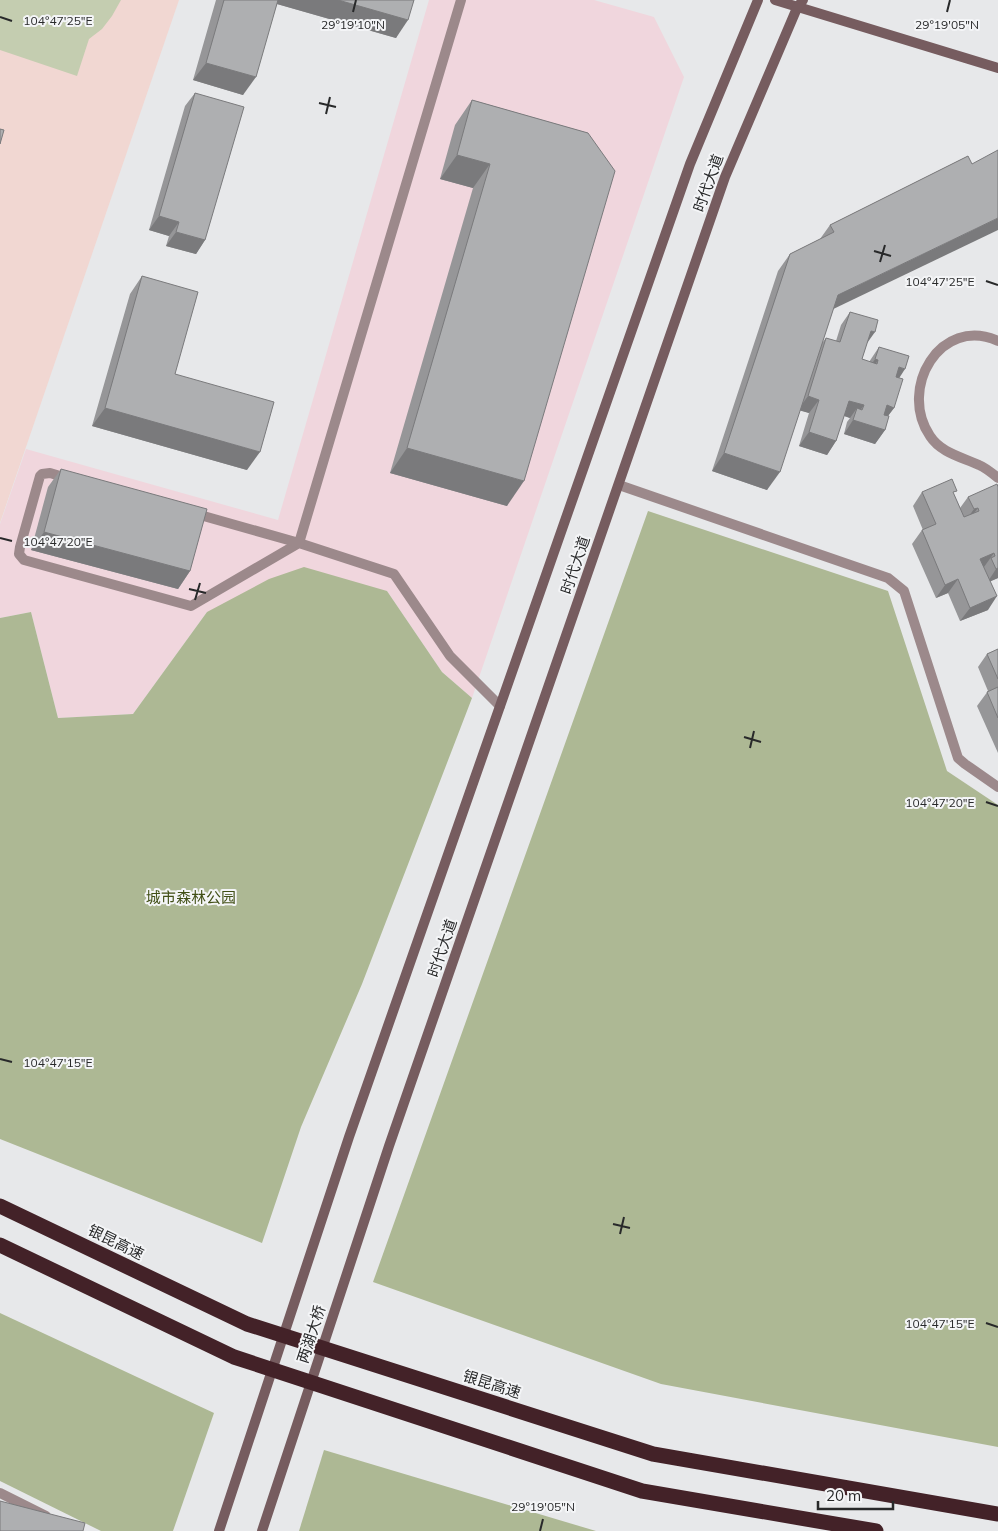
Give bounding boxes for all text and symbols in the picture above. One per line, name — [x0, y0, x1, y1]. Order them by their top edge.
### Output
text: 104°47'25"E — [23, 13, 93, 28]
text: 29°19'10"N — [321, 17, 385, 32]
text: 29°19'05"N — [915, 17, 979, 32]
street label: 时代大道 — [689, 152, 727, 214]
text: 104°47'25"E — [905, 274, 975, 289]
text: 104°47'20"E — [23, 534, 93, 549]
street label: 时代大道 — [556, 534, 594, 596]
text: 104°47'20"E — [905, 795, 975, 810]
park label: 城市森林公园 — [146, 888, 236, 907]
street label: 时代大道 — [423, 917, 461, 979]
text: 104°47'15"E — [23, 1055, 93, 1070]
street label: 银昆高速 — [85, 1220, 147, 1264]
street label: 两湖大桥 — [293, 1303, 329, 1365]
text: 104°47'15"E — [905, 1316, 975, 1331]
street label: 银昆高速 — [461, 1366, 523, 1402]
scale bar — [818, 1478, 893, 1510]
text: 20 m — [826, 1486, 861, 1505]
text: 29°19'05"N — [511, 1499, 575, 1514]

